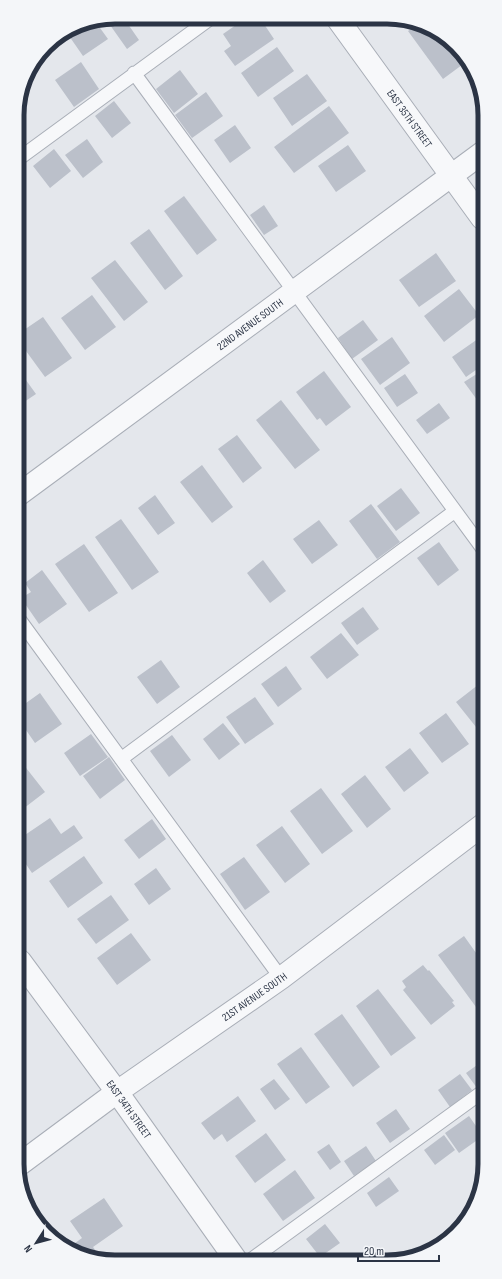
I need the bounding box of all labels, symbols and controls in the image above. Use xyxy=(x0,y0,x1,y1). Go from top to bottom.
street label: EAST 35TH STREET xyxy=(384,87,436,150)
street label: 22ND AVENUE SOUTH xyxy=(214,296,285,353)
street label: 21ST AVENUE SOUTH xyxy=(219,969,289,1024)
street label: EAST 34TH STREET xyxy=(104,1078,154,1141)
north arrow xyxy=(16,1223,56,1263)
scale bar xyxy=(358,1237,439,1263)
text: N xyxy=(21,1242,35,1255)
text: 20 m xyxy=(364,1244,384,1259)

